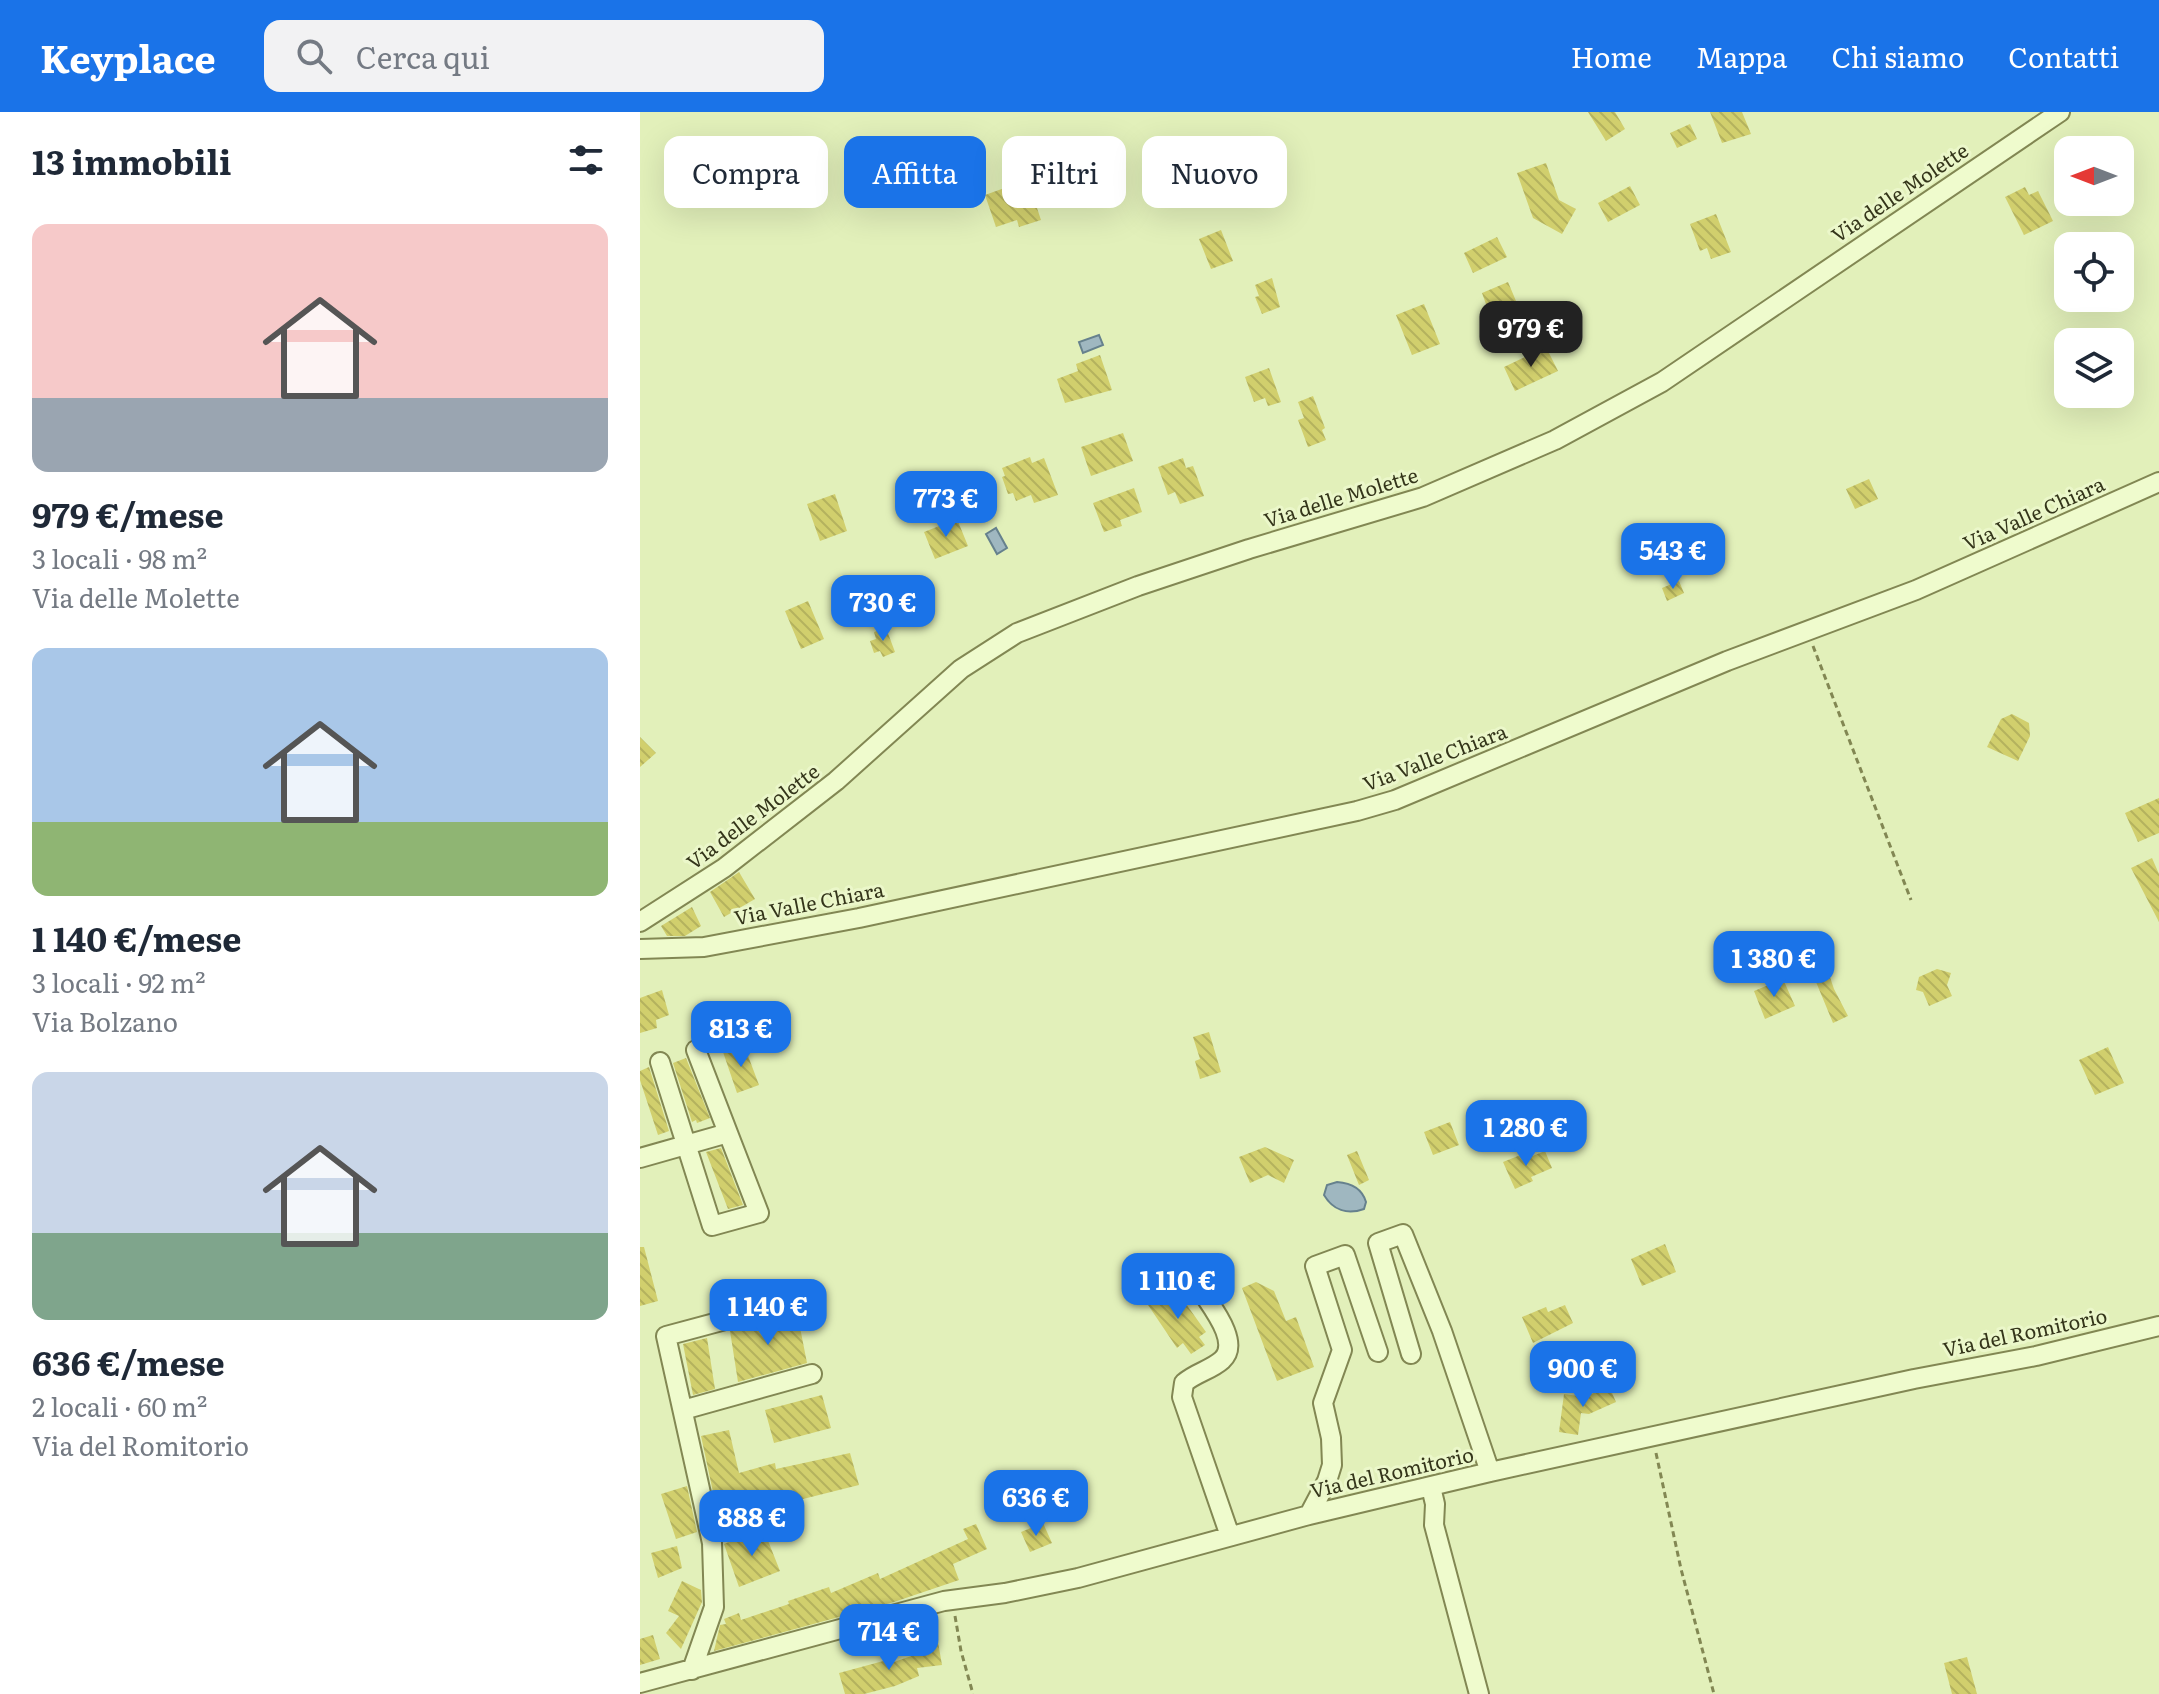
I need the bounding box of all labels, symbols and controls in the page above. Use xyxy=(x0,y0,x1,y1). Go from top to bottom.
search box xyxy=(264,20,824,92)
text: Keyplace xyxy=(40,28,216,85)
icon: search xyxy=(292,34,336,78)
text: Cerca qui xyxy=(356,34,490,78)
text: Home xyxy=(1571,35,1652,77)
text: Mappa xyxy=(1696,35,1787,77)
text: Chi siamo xyxy=(1831,35,1964,77)
text: Contatti xyxy=(2008,35,2119,77)
street label: Via delle Molette xyxy=(1824,134,1973,248)
text: 13 immobili xyxy=(32,135,231,185)
chip: Compra xyxy=(664,136,828,208)
chip: Affitta xyxy=(844,136,986,208)
chip: Filtri xyxy=(1002,136,1126,208)
chip: Nuovo xyxy=(1142,136,1287,208)
north arrow xyxy=(2054,136,2134,216)
map controls xyxy=(2054,136,2134,408)
icon: filters xyxy=(564,138,608,182)
button: locate xyxy=(2054,232,2134,312)
icon: home xyxy=(248,276,392,420)
pin: 979 € xyxy=(1475,301,1587,369)
text: 979 € xyxy=(1497,307,1565,346)
button: layers xyxy=(2054,328,2134,408)
street label: Via delle Molette xyxy=(1260,458,1421,534)
street label: Via Valle Chiara xyxy=(1958,467,2109,557)
pin: 773 € xyxy=(890,471,1002,539)
text: 773 € xyxy=(913,477,979,516)
text: 979 €/mese xyxy=(32,488,224,538)
pin: 543 € xyxy=(1617,523,1729,591)
text: 543 € xyxy=(1639,529,1707,568)
text: 3 locali · 98 m² xyxy=(32,538,207,577)
pin: 730 € xyxy=(827,575,939,643)
text: Via delle Molette xyxy=(32,577,240,616)
text: 730 € xyxy=(849,581,917,620)
icon: home xyxy=(248,700,392,844)
street label: Via Valle Chiara xyxy=(1358,715,1511,797)
street label: Via delle Molette xyxy=(679,755,825,875)
street label: Via Valle Chiara xyxy=(731,873,886,931)
text: 1 140 €/mese xyxy=(32,912,241,962)
pin: 1 380 € xyxy=(1700,931,1848,999)
text: 1 380 € xyxy=(1731,937,1817,976)
text: 3 locali · 92 m² xyxy=(32,962,206,1001)
text: Via Bolzano xyxy=(32,1001,178,1040)
pin: 813 € xyxy=(685,1001,797,1069)
text: 813 € xyxy=(709,1007,773,1046)
pin: 1 280 € xyxy=(1452,1100,1600,1168)
text: 1 280 € xyxy=(1484,1106,1568,1145)
icon: home xyxy=(248,1124,392,1268)
pin: 1 110 € xyxy=(1104,1253,1252,1321)
text: 1 110 € xyxy=(1140,1259,1216,1298)
pin: 1 140 € xyxy=(694,1279,842,1347)
text: 1 140 € xyxy=(728,1285,808,1324)
street label: Via del Romitorio xyxy=(1940,1299,2109,1363)
text: 636 €/mese xyxy=(32,1336,225,1386)
pin: 900 € xyxy=(1527,1341,1639,1409)
text: 900 € xyxy=(1548,1347,1618,1386)
text: 2 locali · 60 m² xyxy=(32,1386,207,1425)
text: Via del Romitorio xyxy=(32,1425,249,1464)
street label: Via del Romitorio xyxy=(1307,1438,1476,1504)
pin: 636 € xyxy=(980,1470,1092,1538)
text: 636 € xyxy=(1002,1476,1070,1515)
pin: 888 € xyxy=(696,1490,808,1558)
text: 888 € xyxy=(717,1496,787,1535)
pin: 714 € xyxy=(833,1604,945,1672)
text: 714 € xyxy=(857,1610,921,1649)

